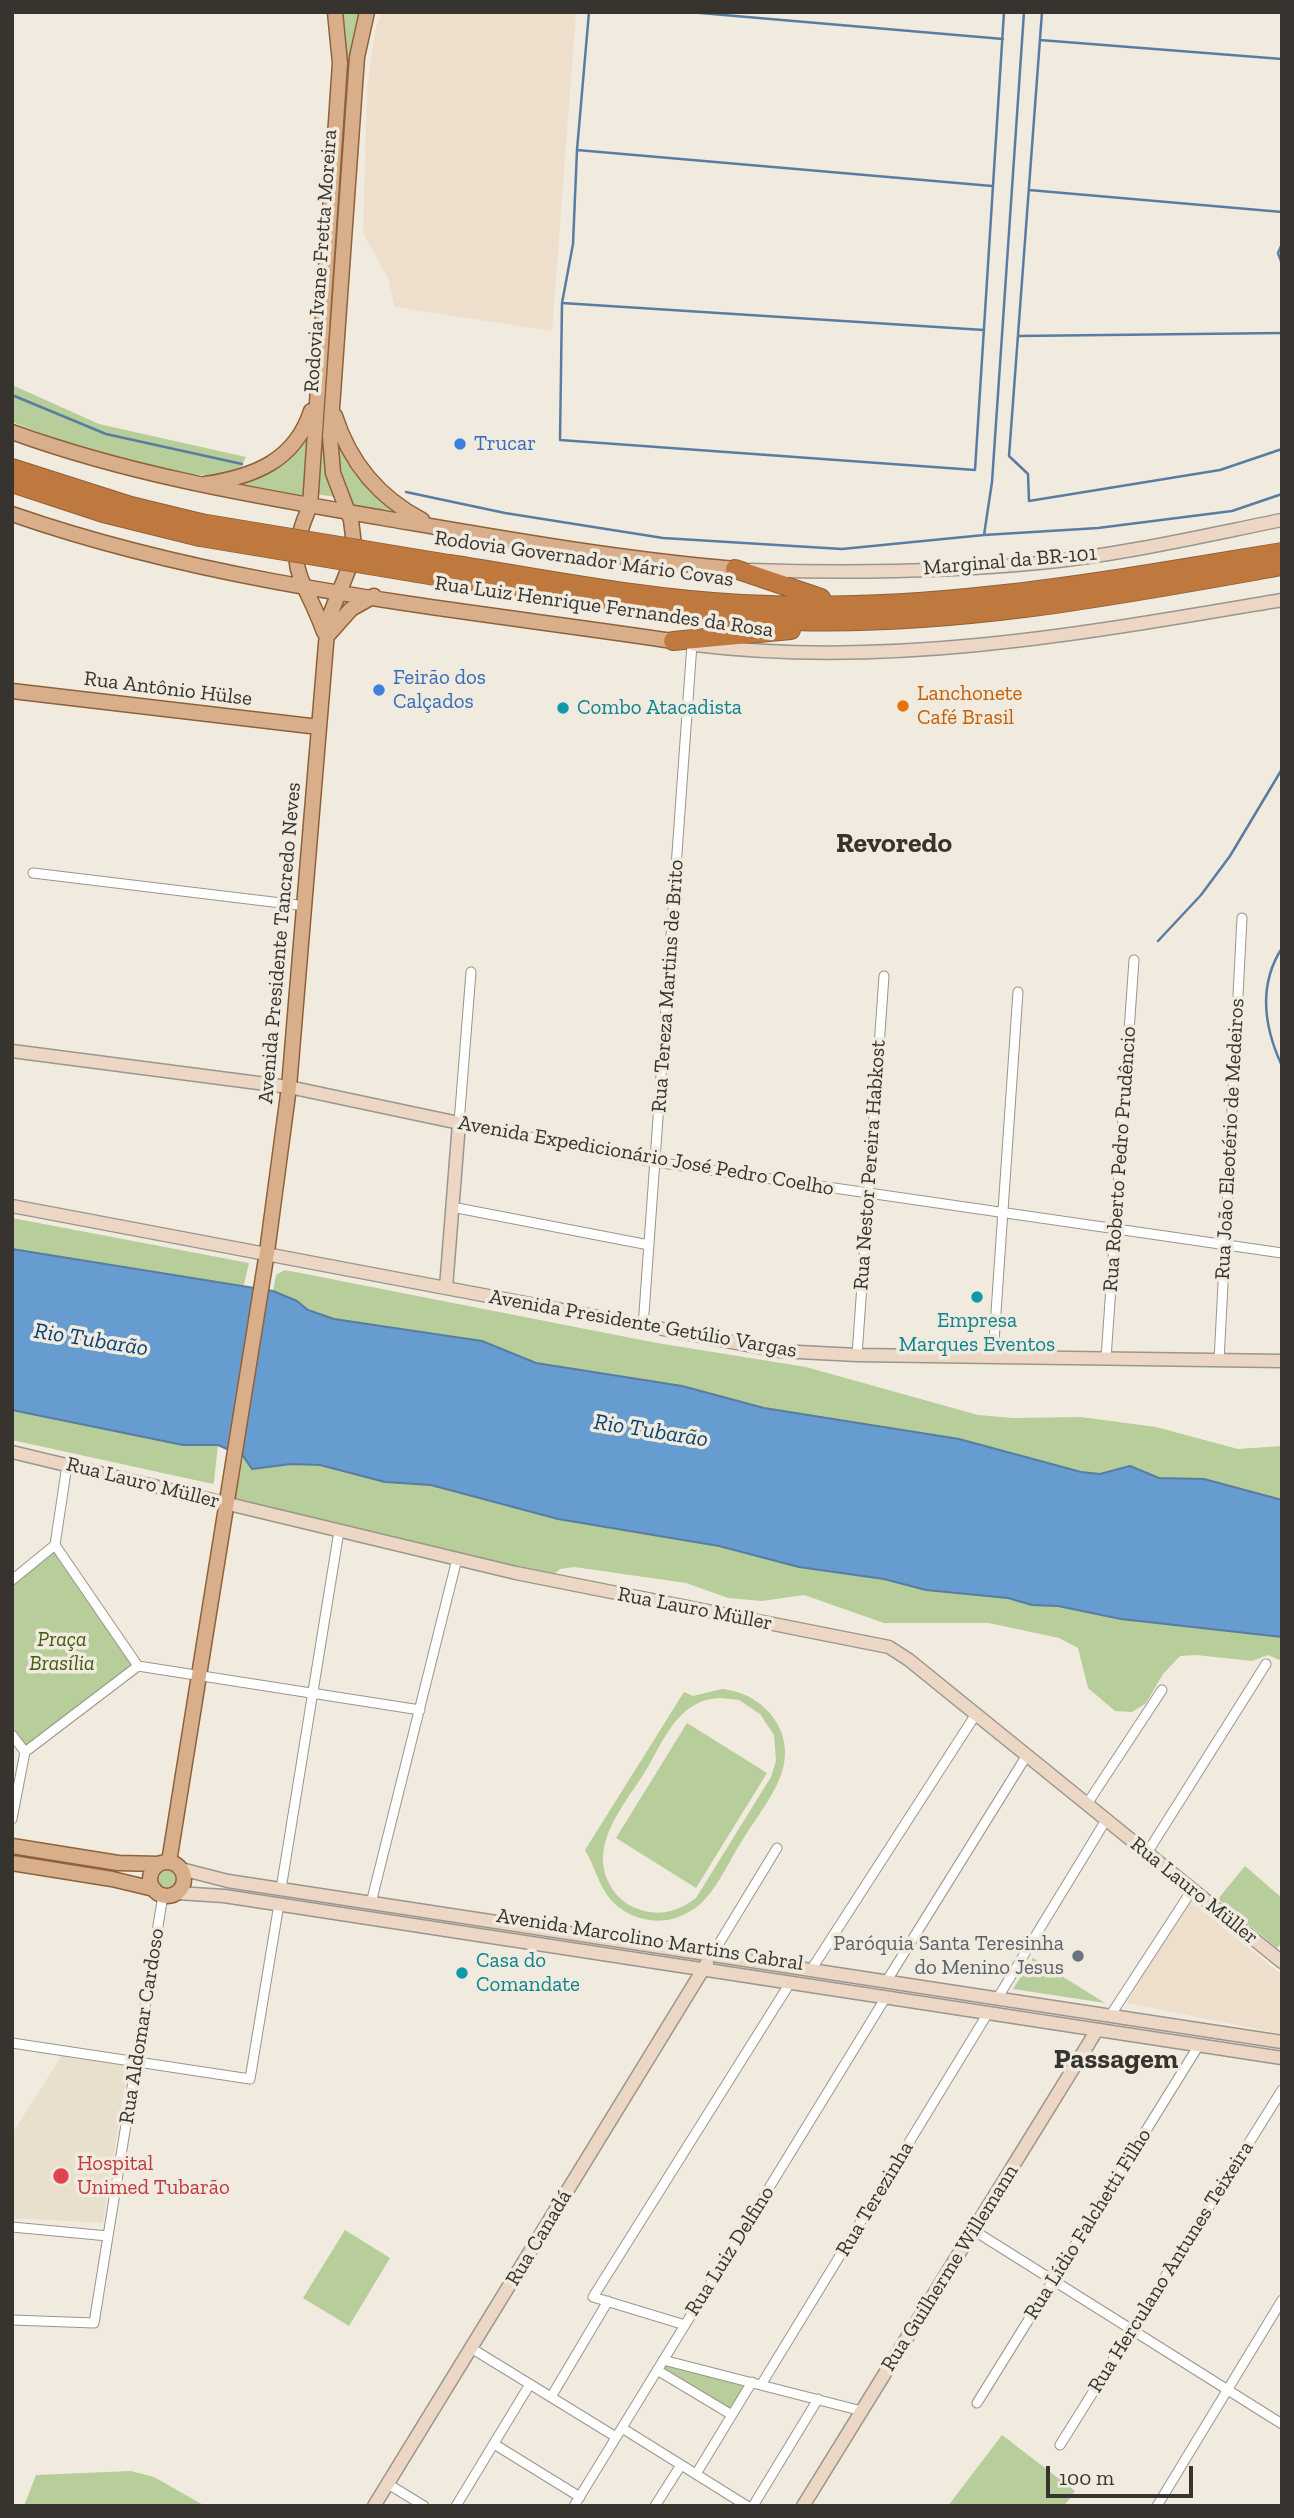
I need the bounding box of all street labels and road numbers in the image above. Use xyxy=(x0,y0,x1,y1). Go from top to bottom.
street label: Rodovia Ivane Fretta Moreira xyxy=(299,129,343,393)
street label: Rodovia Governador Mário Covas xyxy=(433,526,735,592)
street label: Marginal da BR-101 xyxy=(922,541,1098,581)
street label: Rua Luiz Henrique Fernandes da Rosa xyxy=(433,571,775,643)
street label: Rua Antônio Hülse xyxy=(82,666,254,712)
street label: Avenida Presidente Tancredo Neves xyxy=(253,781,307,1105)
street label: Rua Tereza Martins de Brito xyxy=(647,859,689,1113)
street label: Rua João Eleotério de Medeiros xyxy=(1210,998,1250,1280)
street label: Rua Roberto Pedro Prudêncio xyxy=(1098,1025,1142,1293)
street label: Rua Nestor Pereira Habkost xyxy=(849,1039,891,1291)
street label: Avenida Expedicionário José Pedro Coelho xyxy=(456,1110,836,1202)
street label: Avenida Presidente Getúlio Vargas xyxy=(487,1285,799,1363)
street label: Rua Lauro Müller xyxy=(64,1452,222,1514)
street label: Rua Lauro Müller xyxy=(615,1582,775,1636)
street label: Rua Lauro Müller xyxy=(1125,1832,1263,1950)
street label: Avenida Marcolino Martins Cabral xyxy=(495,1903,805,1977)
street label: Rua Aldomar Cardoso xyxy=(114,1926,170,2126)
street label: Rua Lídio Falchetti Filho xyxy=(1019,2124,1157,2324)
street label: Rua Herculano Antunes Teixeira xyxy=(1083,2136,1259,2398)
street label: Rua Terezinha xyxy=(831,2137,919,2261)
street label: Rua Guilherme Willemann xyxy=(876,2160,1024,2376)
street label: Rua Luiz Delfino xyxy=(680,2182,780,2320)
street label: Rua Canadá xyxy=(501,2186,577,2290)

